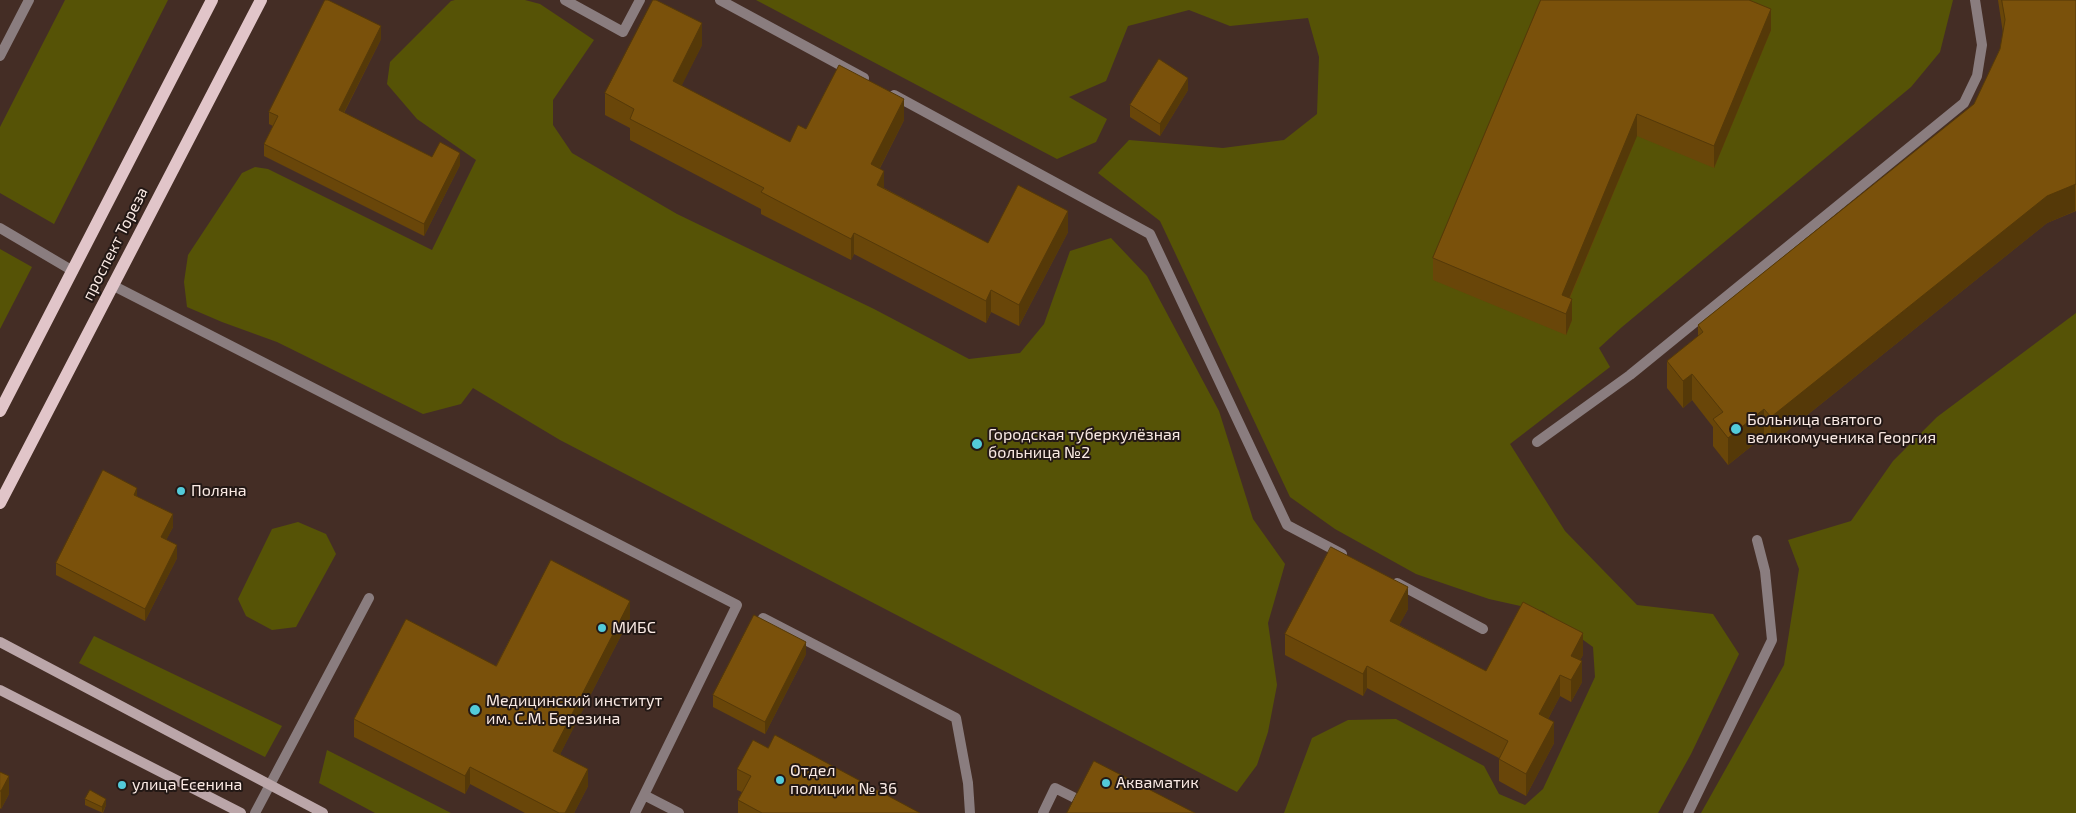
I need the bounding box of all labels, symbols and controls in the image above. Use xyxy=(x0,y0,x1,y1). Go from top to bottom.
street label: проспект Тореза xyxy=(78,184,152,304)
place label: Больница святого великомученика Георгия xyxy=(1747,410,1936,448)
marker: Больница святого великомученика Георгия xyxy=(1729,422,1743,436)
place label: Городская туберкулёзная больница №2 xyxy=(988,425,1180,463)
marker: Городская туберкулёзная больница №2 xyxy=(970,437,984,451)
place label: Поляна xyxy=(191,481,247,501)
marker: Поляна xyxy=(175,485,187,497)
place label: МИБС xyxy=(612,618,656,638)
marker: МИБС xyxy=(596,622,608,634)
place label: Медицинский институт им. С.М. Березина xyxy=(486,691,662,729)
marker: Медицинский институт им. С.М. Березина xyxy=(468,703,482,717)
place label: Отдел полиции № 36 xyxy=(790,761,897,799)
place label: Акваматик xyxy=(1116,773,1199,793)
marker: Отдел полиции № 36 xyxy=(774,774,786,786)
place label: улица Есенина xyxy=(132,775,242,795)
marker: Акваматик xyxy=(1100,777,1112,789)
marker: улица Есенина xyxy=(116,779,128,791)

